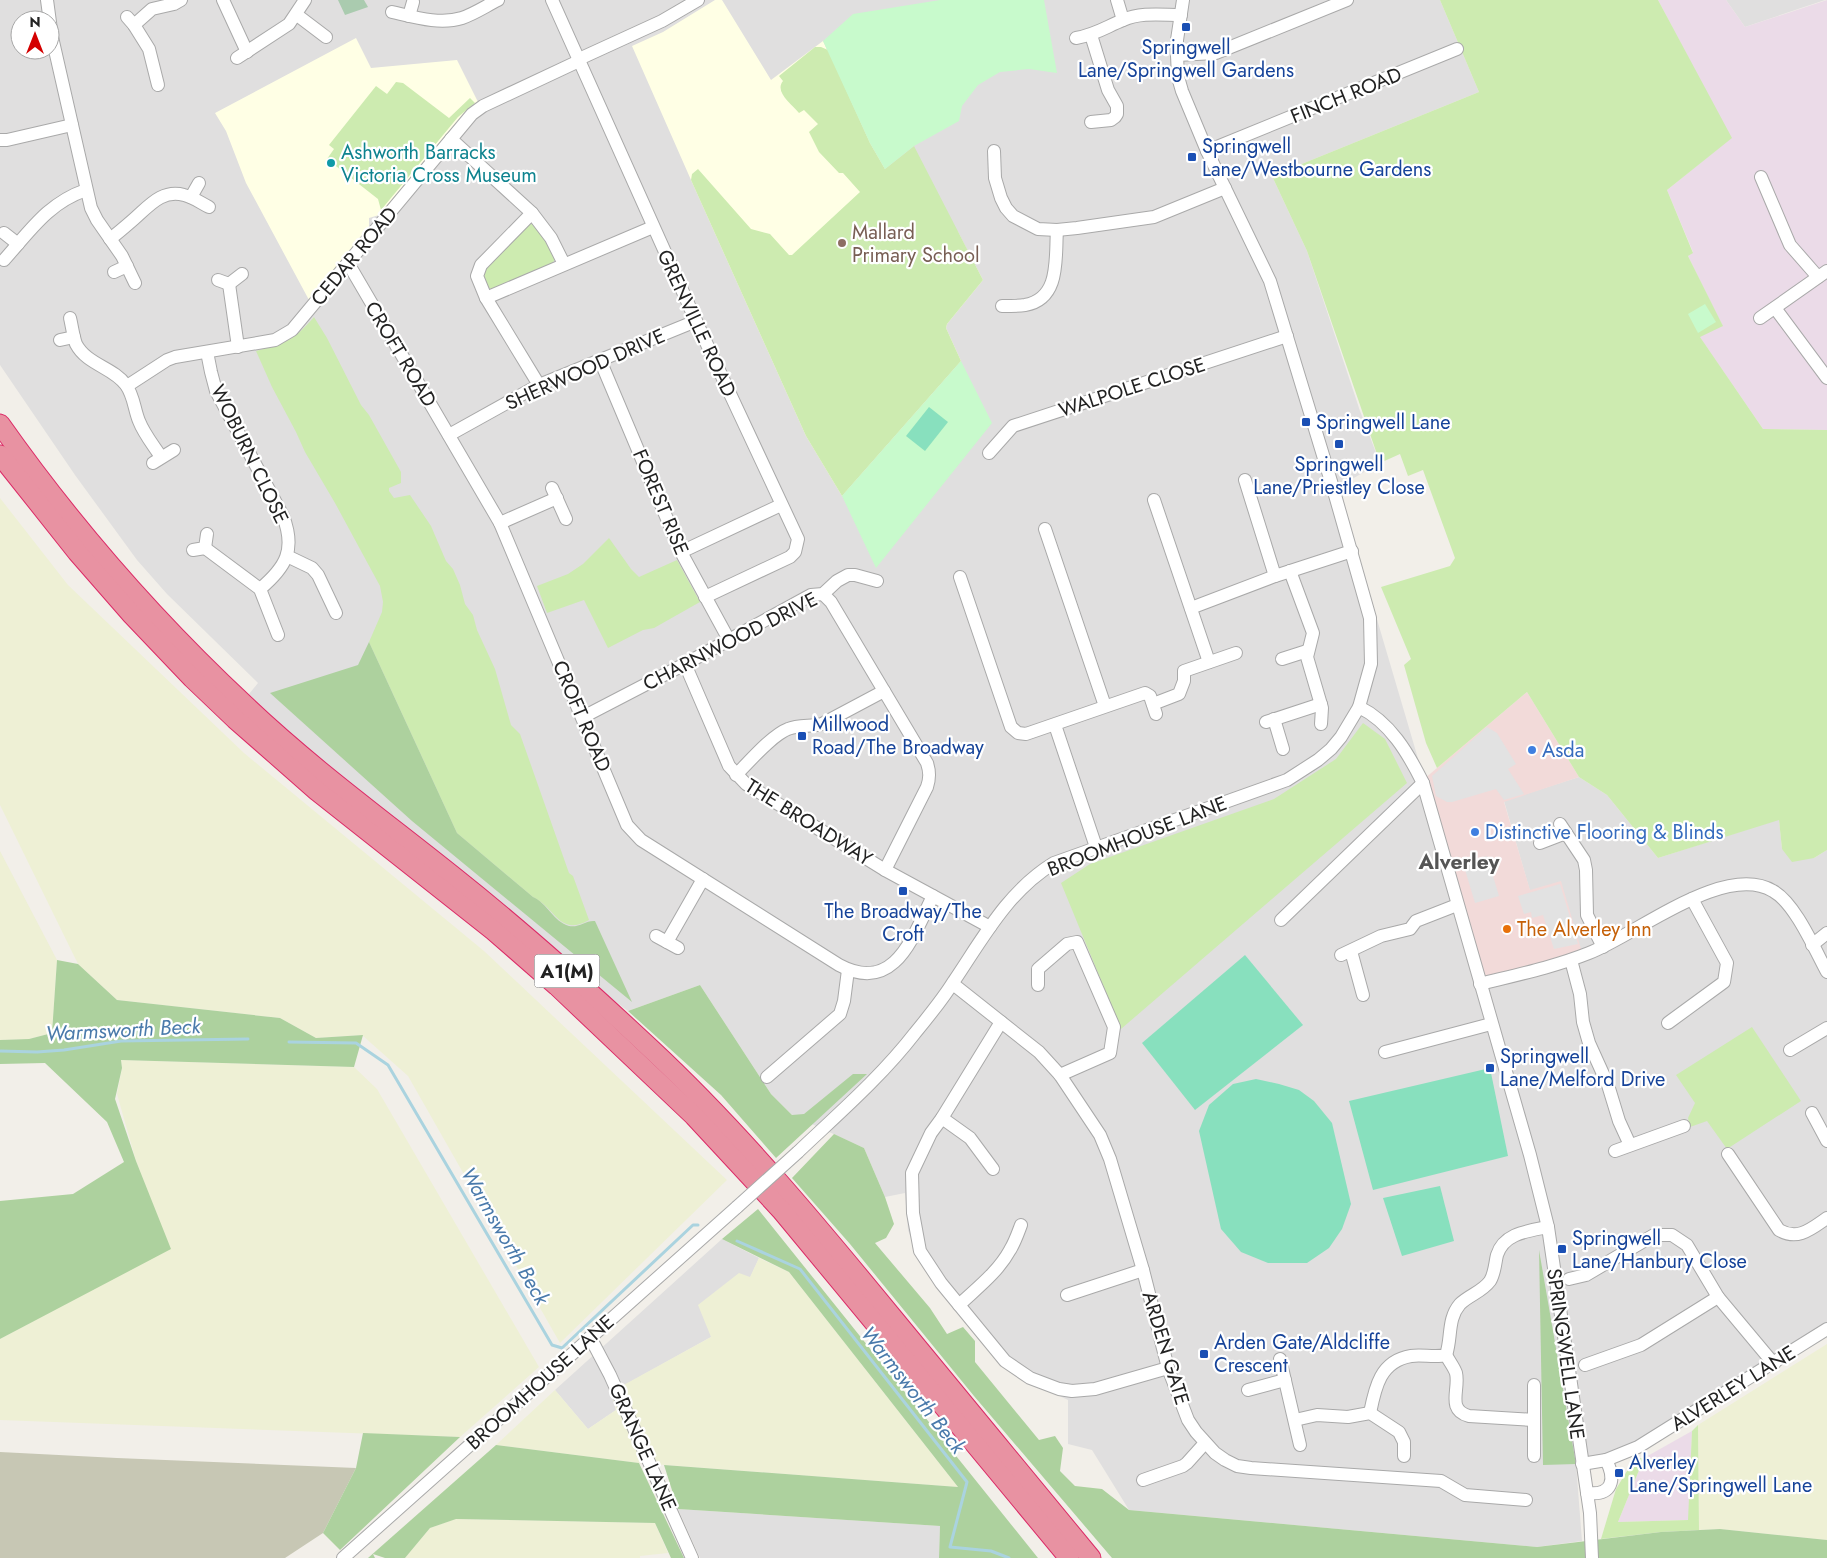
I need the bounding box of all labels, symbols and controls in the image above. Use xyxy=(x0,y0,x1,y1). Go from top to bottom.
north arrow xyxy=(10,10,60,60)
text: N xyxy=(29,12,41,32)
marker: Springwell Lane/Springwell Gardens xyxy=(1180,21,1192,33)
place label: Springwell Lane/Springwell Gardens xyxy=(1078,33,1294,85)
street label: FINCH ROAD xyxy=(1286,60,1406,131)
place label: Springwell Lane/Westbourne Gardens xyxy=(1202,132,1431,184)
place label: Ashworth Barracks Victoria Cross Museum xyxy=(341,138,537,190)
marker: Springwell Lane/Westbourne Gardens xyxy=(1186,151,1198,163)
marker: Ashworth Barracks Victoria Cross Museum xyxy=(325,157,337,169)
street label: CEDAR ROAD xyxy=(304,201,404,312)
place label: Mallard Primary School xyxy=(852,218,980,270)
marker: Mallard Primary School xyxy=(836,237,848,249)
street label: GRENVILLE ROAD xyxy=(650,245,743,402)
street label: CROFT ROAD xyxy=(358,296,444,413)
street label: SHERWOOD DRIVE xyxy=(501,321,670,418)
street label: WALPOLE CLOSE xyxy=(1055,350,1209,425)
street label: WOBURN CLOSE xyxy=(203,380,296,529)
place label: Springwell Lane xyxy=(1316,408,1451,437)
marker: Springwell Lane xyxy=(1300,416,1312,428)
marker: Springwell Lane/Priestley Close xyxy=(1333,438,1345,450)
street label: FOREST RISE xyxy=(625,445,696,560)
place label: Springwell Lane/Priestley Close xyxy=(1253,450,1425,502)
street label: CHARNWOOD DRIVE xyxy=(638,585,823,698)
street label: CROFT ROAD xyxy=(545,656,618,776)
place label: Millwood Road/The Broadway xyxy=(812,710,984,762)
marker: Millwood Road/The Broadway xyxy=(796,730,808,742)
place label: Asda xyxy=(1542,736,1584,765)
marker: Asda xyxy=(1526,744,1538,756)
street label: THE BROADWAY xyxy=(739,772,879,874)
street label: BROOMHOUSE LANE xyxy=(1043,789,1231,884)
place label: Distinctive Flooring & Blinds xyxy=(1485,818,1724,847)
marker: Distinctive Flooring & Blinds xyxy=(1469,826,1481,838)
district label: Alverley xyxy=(1418,847,1500,877)
marker: The Broadway/The Croft xyxy=(897,885,909,897)
place label: The Broadway/The Croft xyxy=(824,897,982,949)
place label: The Alverley Inn xyxy=(1517,915,1652,944)
marker: The Alverley Inn xyxy=(1501,923,1513,935)
road number: A1(M) xyxy=(534,954,600,988)
water label: Warmsworth Beck xyxy=(45,1011,202,1049)
place label: Springwell Lane/Melford Drive xyxy=(1500,1042,1665,1094)
marker: Springwell Lane/Melford Drive xyxy=(1484,1062,1496,1074)
water label: Warmsworth Beck xyxy=(453,1161,557,1311)
place label: Springwell Lane/Hanbury Close xyxy=(1572,1224,1747,1276)
marker: Springwell Lane/Hanbury Close xyxy=(1556,1243,1568,1255)
street label: SPRINGWELL LANE xyxy=(1539,1267,1592,1442)
street label: ARDEN GATE xyxy=(1134,1288,1197,1409)
street label: BROOMHOUSE LANE xyxy=(460,1308,621,1457)
water label: Warmsworth Beck xyxy=(854,1320,973,1461)
place label: Arden Gate/Aldcliffe Crescent xyxy=(1214,1328,1390,1380)
street label: ALVERLEY LANE xyxy=(1665,1338,1801,1438)
marker: Arden Gate/Aldcliffe Crescent xyxy=(1198,1348,1210,1360)
street label: GRANGE LANE xyxy=(601,1379,684,1516)
place label: Alverley Lane/Springwell Lane xyxy=(1629,1448,1812,1500)
marker: Alverley Lane/Springwell Lane xyxy=(1613,1467,1625,1479)

